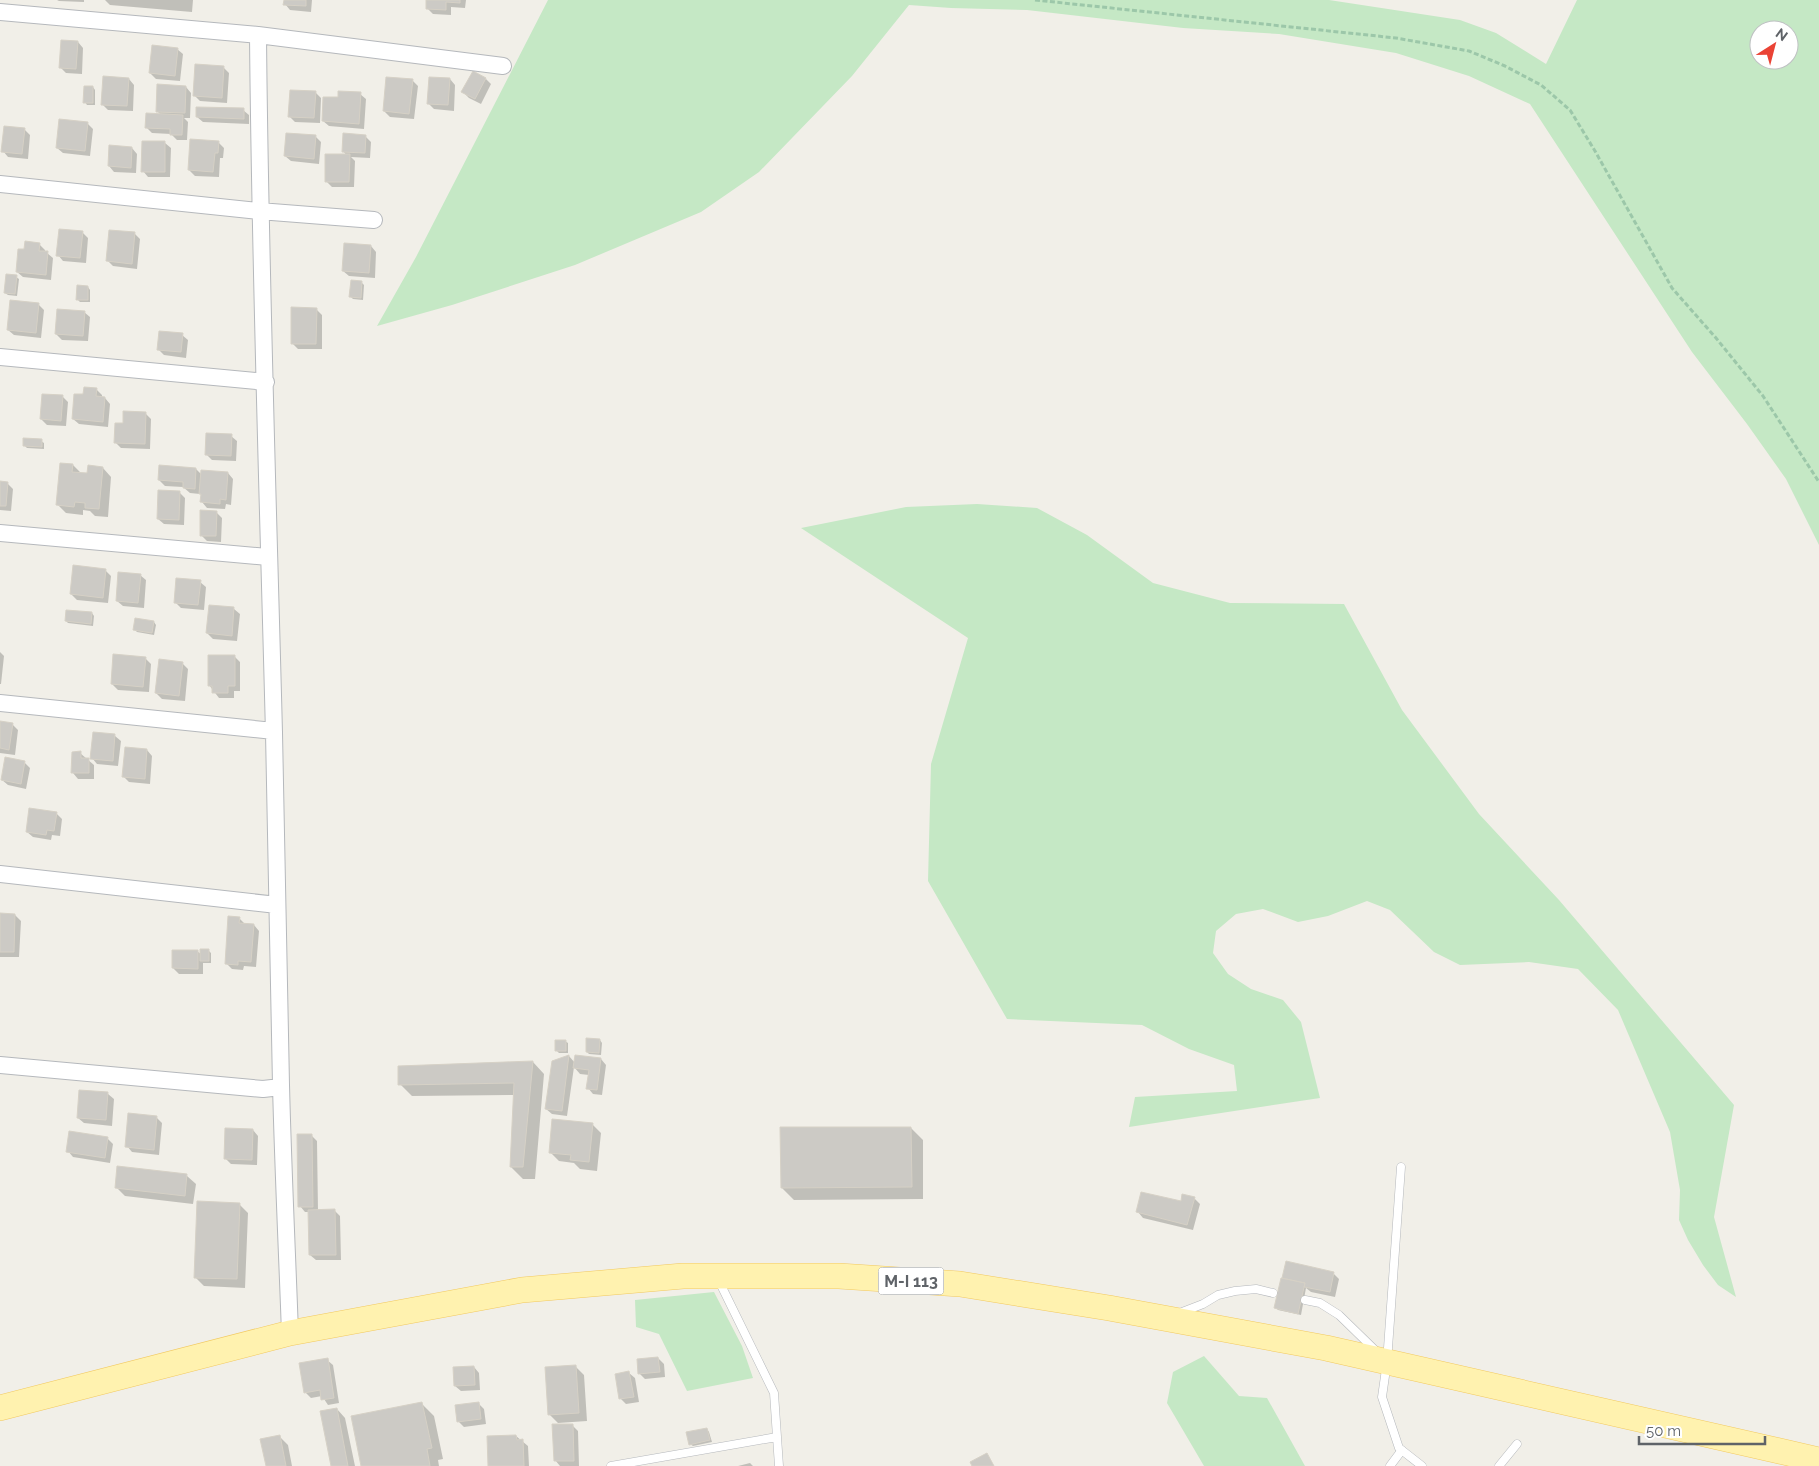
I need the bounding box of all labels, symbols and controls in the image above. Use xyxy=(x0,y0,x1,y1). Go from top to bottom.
north arrow xyxy=(1749,20,1799,70)
text: N xyxy=(1773,25,1791,44)
road number: M-I 113 xyxy=(878,1268,944,1294)
scale bar xyxy=(1639,1414,1765,1446)
text: 50 m xyxy=(1646,1422,1681,1440)

